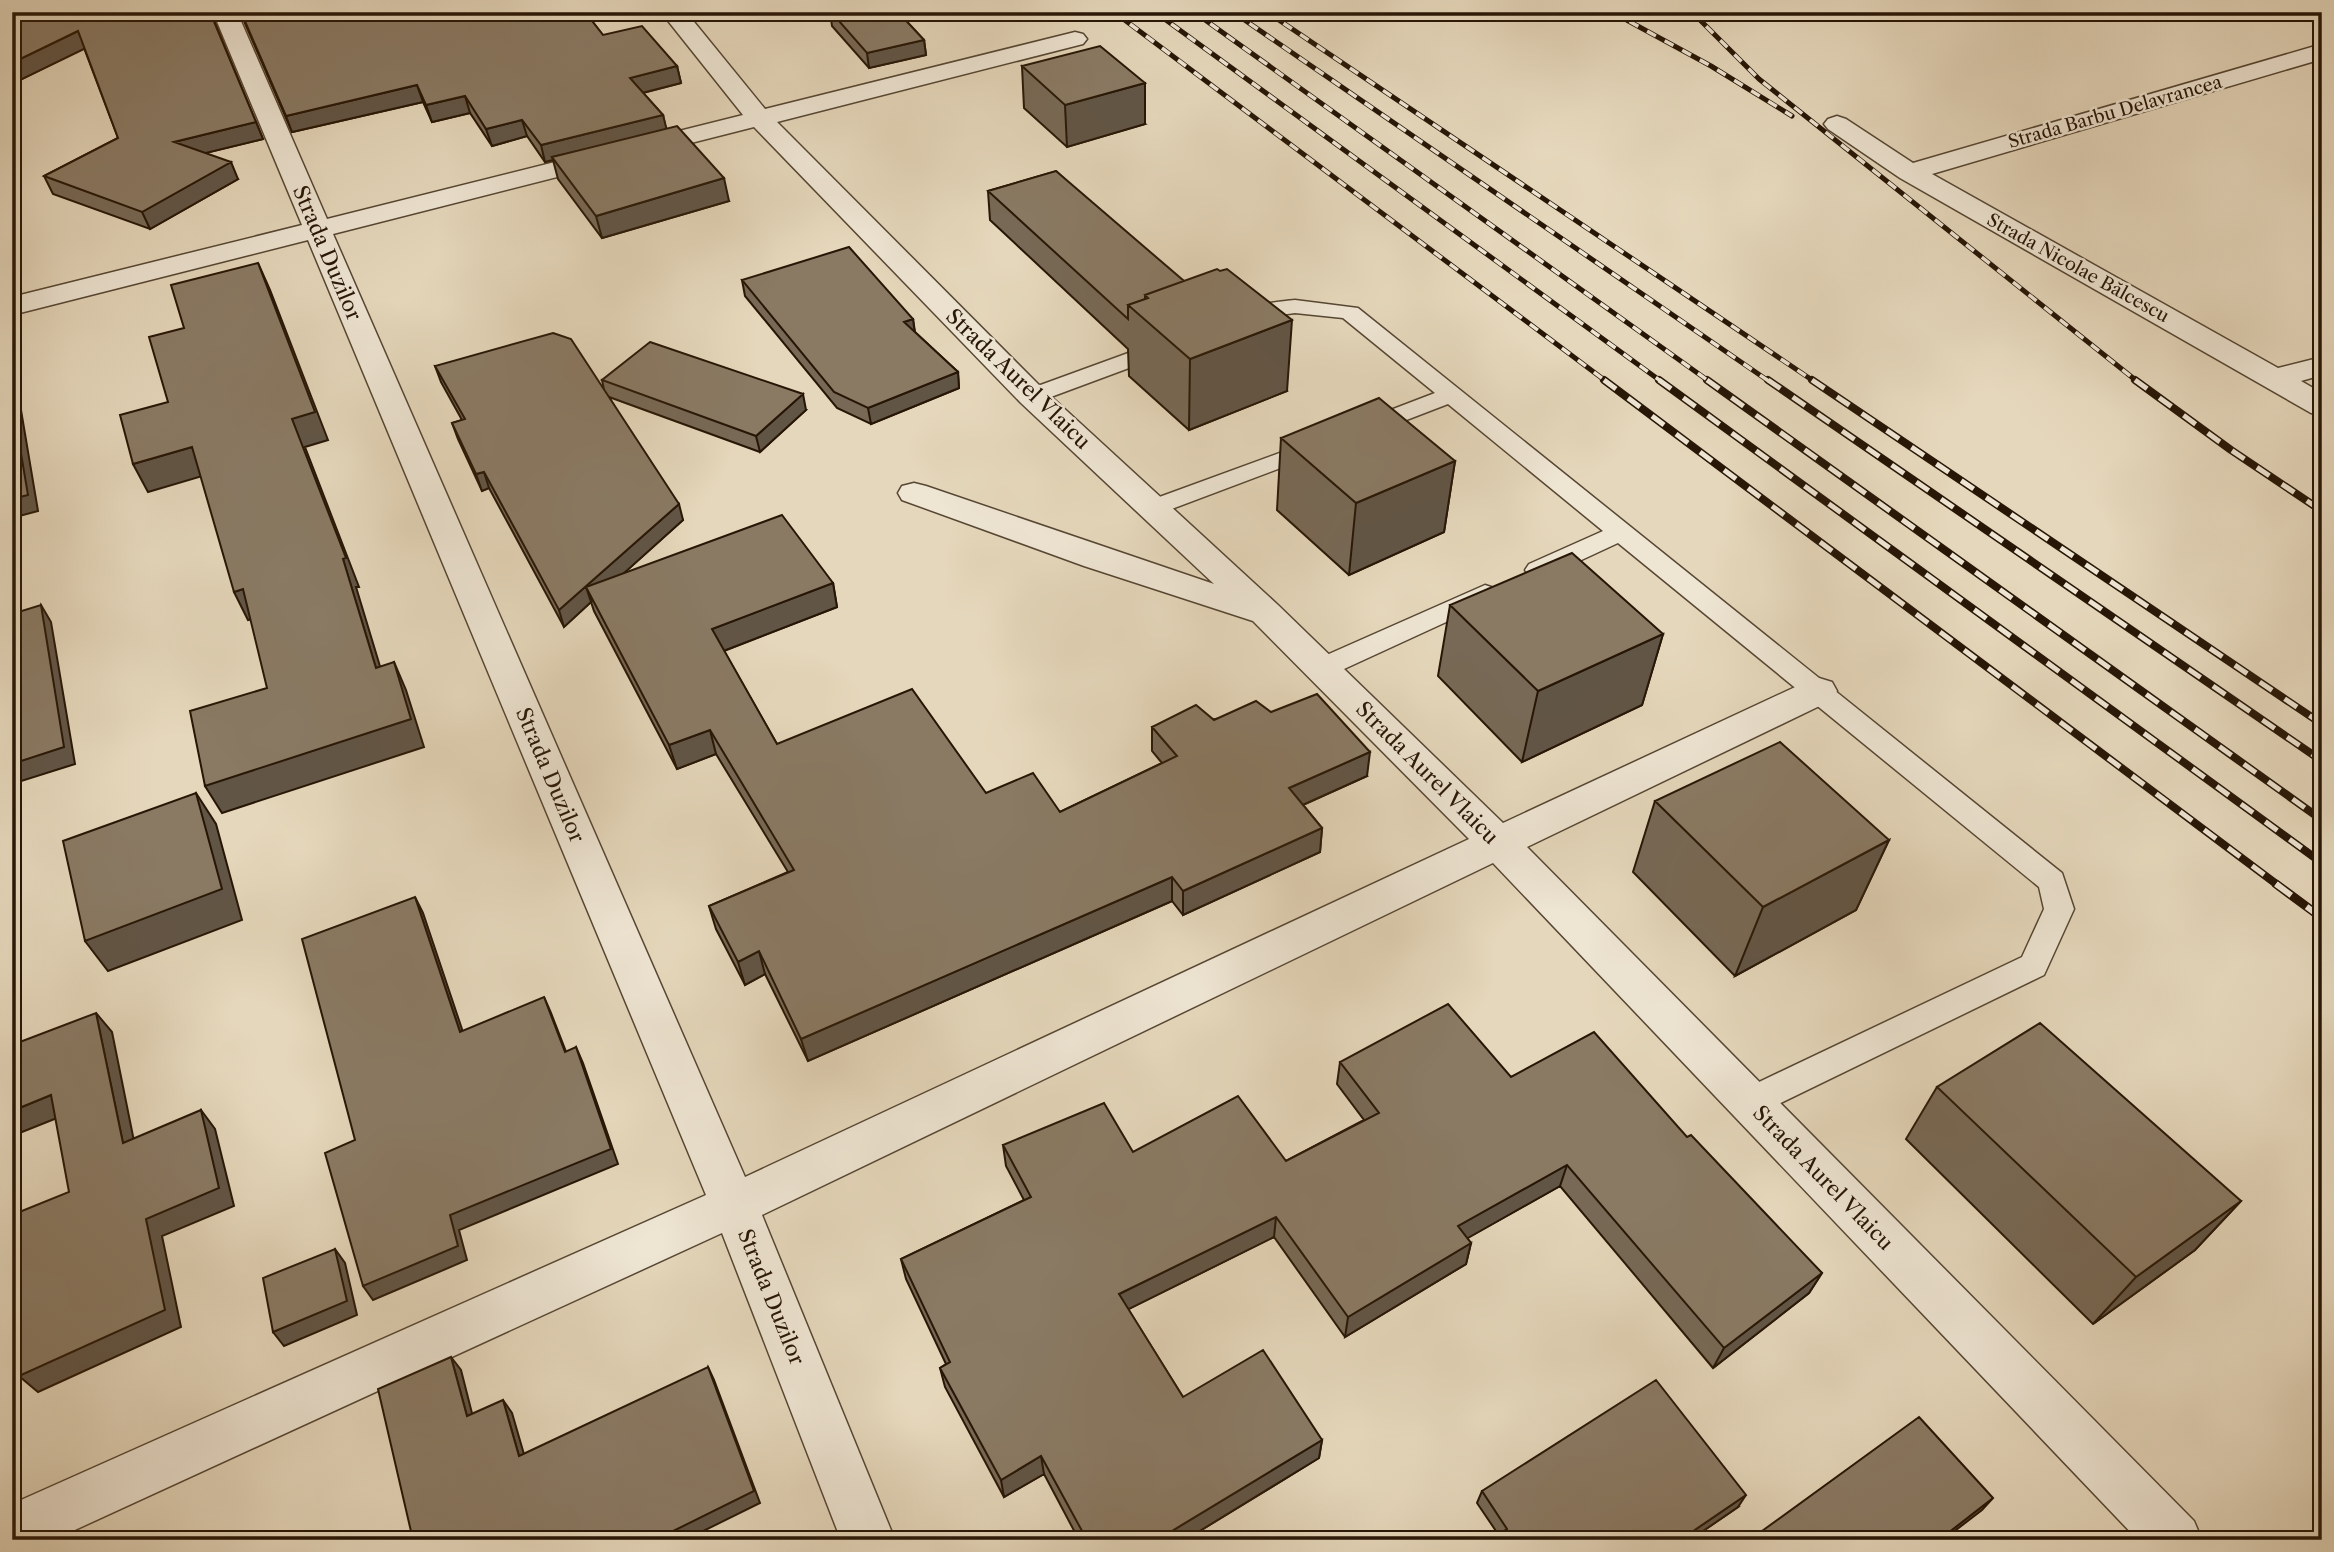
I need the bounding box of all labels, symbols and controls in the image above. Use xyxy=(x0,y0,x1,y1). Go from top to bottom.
street label: Strada Barbu Delavrancea xyxy=(2005,71,2225,153)
street label: Strada Duzilor xyxy=(288,182,367,324)
street label: Strada Nicolae Bălcescu xyxy=(1983,209,2173,327)
street label: Strada Aurel Vlaicu xyxy=(941,303,1096,454)
street label: Strada Aurel Vlaicu xyxy=(1351,696,1504,849)
street label: Strada Duzilor xyxy=(511,704,590,846)
street label: Strada Aurel Vlaicu xyxy=(1748,1100,1899,1255)
street label: Strada Duzilor xyxy=(733,1225,810,1368)

